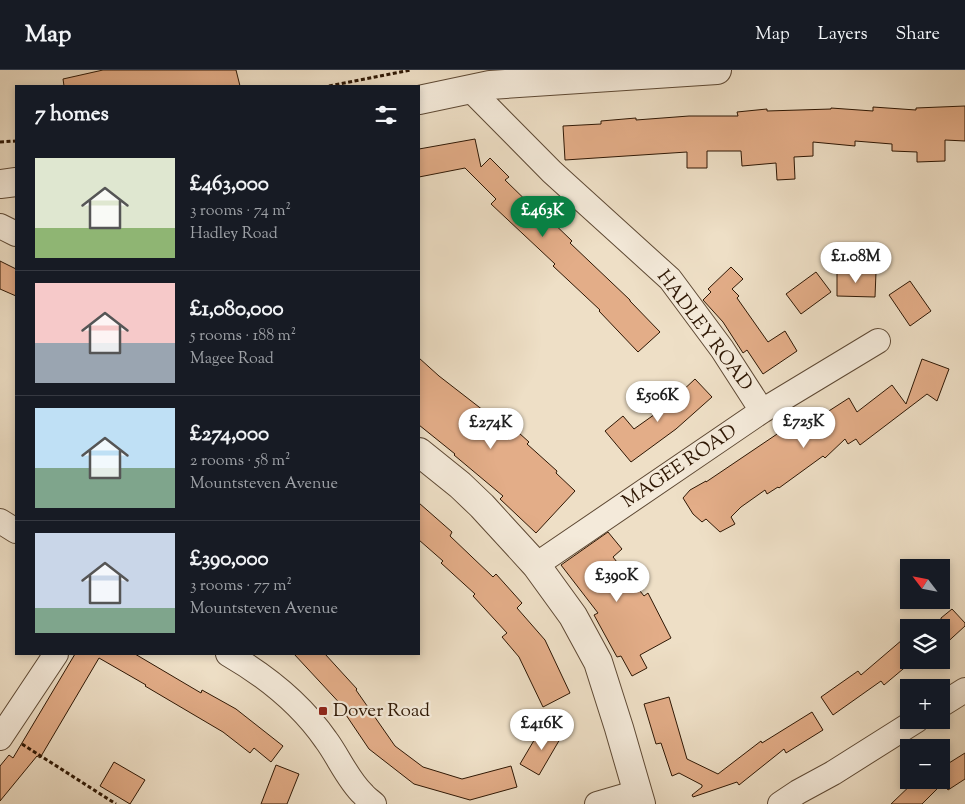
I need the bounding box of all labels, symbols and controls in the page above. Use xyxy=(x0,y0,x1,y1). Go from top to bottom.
text: Map xyxy=(25,18,71,52)
text: Map xyxy=(755,22,790,48)
text: Layers xyxy=(818,22,868,48)
text: Share xyxy=(896,22,940,48)
text: 7 homes xyxy=(35,100,109,130)
icon: filters xyxy=(372,101,400,129)
text: £463,000 xyxy=(190,170,269,200)
icon: home xyxy=(75,178,135,238)
pin: £463K xyxy=(508,196,578,238)
text: 3 rooms · 74 m² xyxy=(190,200,291,223)
text: £463K xyxy=(522,200,564,223)
text: Hadley Road xyxy=(190,223,278,246)
pin: £1.08M xyxy=(815,242,897,284)
text: £1.08M xyxy=(832,246,880,269)
street label: HADLEY ROAD xyxy=(650,265,758,397)
text: £1,080,000 xyxy=(190,295,284,325)
icon: home xyxy=(75,303,135,363)
text: 5 rooms · 188 m² xyxy=(190,325,296,348)
text: Magee Road xyxy=(190,348,274,371)
pin: £506K xyxy=(623,380,693,423)
text: £506K xyxy=(637,385,679,408)
pin: £725K xyxy=(769,406,839,449)
pin: £274K xyxy=(456,408,526,450)
text: £725K xyxy=(783,411,825,434)
text: £274K xyxy=(470,412,512,435)
street label: MAGEE ROAD xyxy=(617,419,743,515)
text: £274,000 xyxy=(190,420,269,450)
icon: home xyxy=(75,428,135,488)
text: 2 rooms · 58 m² xyxy=(190,450,290,473)
text: Mountsteven Avenue xyxy=(190,473,338,496)
text: £390,000 xyxy=(190,545,269,575)
icon: home xyxy=(75,553,135,613)
north arrow xyxy=(900,559,950,609)
map controls xyxy=(900,559,950,789)
pin: £390K xyxy=(582,560,652,603)
text: £390K xyxy=(595,565,639,588)
text: 3 rooms · 77 m² xyxy=(190,575,292,598)
text: Mountsteven Avenue xyxy=(190,598,338,621)
button: layers xyxy=(900,619,950,669)
button: + xyxy=(900,679,950,729)
place label: Dover Road xyxy=(333,698,430,725)
marker: Dover Road xyxy=(317,705,329,717)
pin: £416K xyxy=(507,708,577,751)
text: £416K xyxy=(521,713,563,736)
button: − xyxy=(900,739,950,789)

